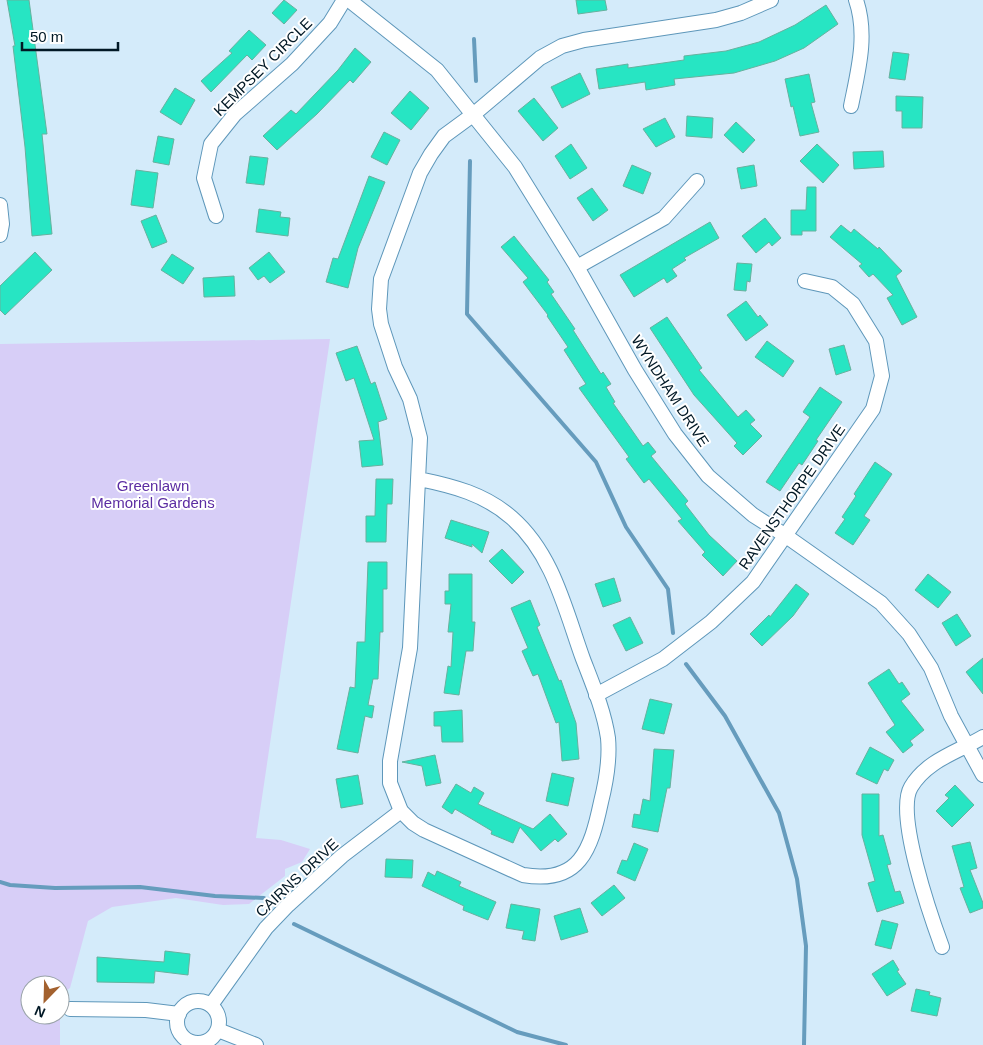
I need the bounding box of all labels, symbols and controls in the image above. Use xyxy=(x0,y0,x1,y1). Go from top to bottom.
street label: KEMPSEY CIRCLE xyxy=(210,14,315,119)
scale bar xyxy=(22,20,119,52)
text: 50 m xyxy=(30,28,63,45)
street label: WYNDHAM DRIVE xyxy=(628,332,713,450)
street label: RAVENSTHORPE DRIVE xyxy=(735,421,848,572)
park label: Greenlawn Memorial Gardens xyxy=(91,477,215,511)
street label: CAIRNS DRIVE xyxy=(252,835,341,920)
north arrow xyxy=(20,975,70,1025)
text: N xyxy=(32,1003,48,1021)

